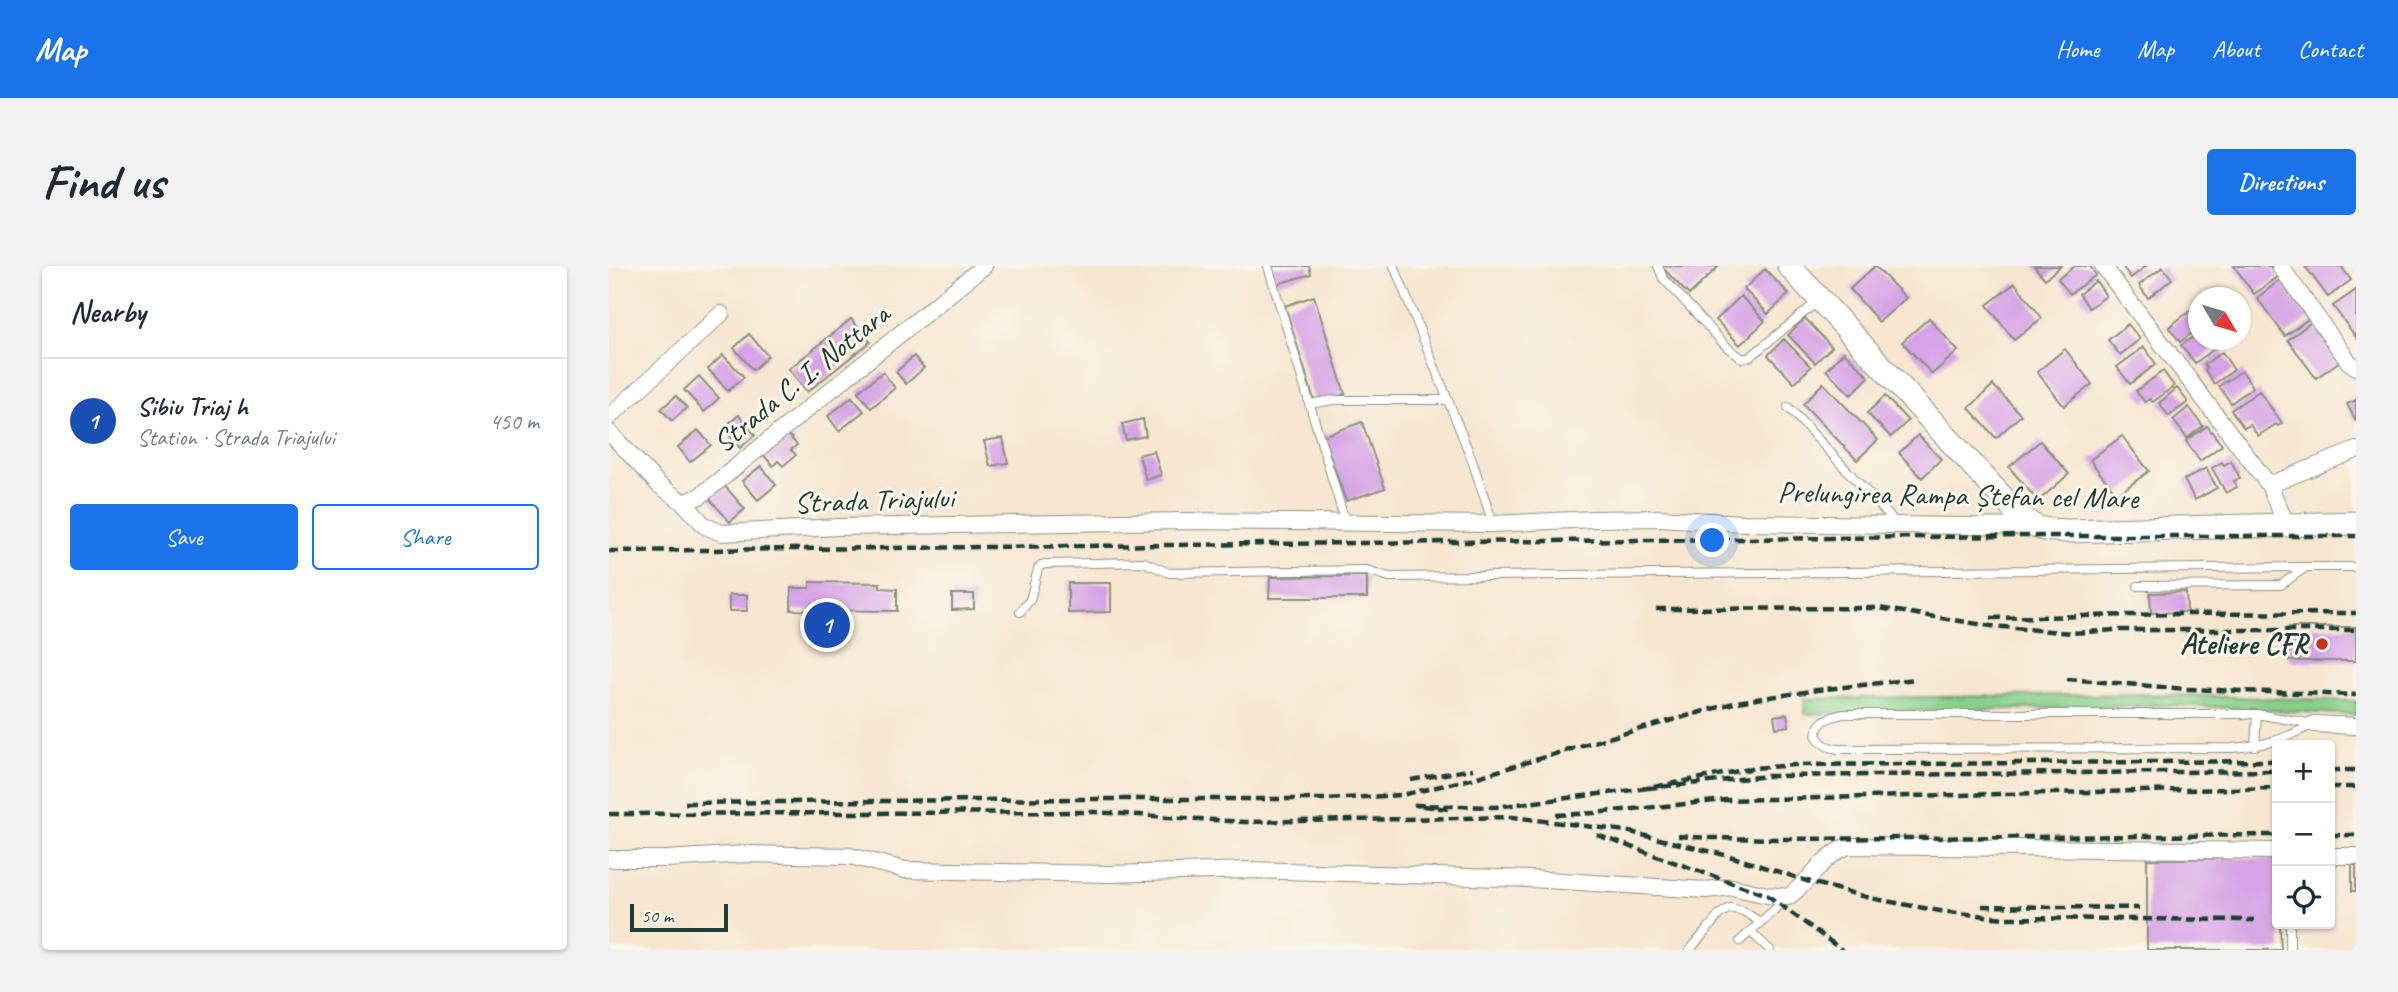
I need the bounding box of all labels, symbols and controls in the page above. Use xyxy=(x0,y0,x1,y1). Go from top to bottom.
text: Map xyxy=(35,28,86,70)
text: Home xyxy=(2056,34,2099,64)
text: Map xyxy=(2137,34,2174,64)
text: About xyxy=(2212,34,2260,64)
text: Contact xyxy=(2298,34,2363,64)
button: Directions xyxy=(2207,149,2356,215)
text: Find us xyxy=(42,151,164,213)
north arrow xyxy=(2188,287,2251,350)
text: Nearby xyxy=(70,293,146,331)
street label: Strada C. I. Nottara xyxy=(705,294,899,461)
text: Sibiu Triaj h xyxy=(137,390,248,423)
text: 1 xyxy=(88,407,98,436)
text: 450 m xyxy=(490,407,539,436)
text: Station · Strada Triajului xyxy=(137,423,335,452)
street label: Prelungirea Rampa Ștefan cel Mare xyxy=(1777,473,2141,517)
street label: Strada Triajului xyxy=(793,478,958,522)
button: Save xyxy=(70,504,298,570)
button: Share xyxy=(312,504,539,570)
your location xyxy=(1695,523,1729,557)
pin: 1 xyxy=(804,599,850,651)
place label: Ateliere CFR xyxy=(2180,625,2310,663)
marker: Ateliere CFR xyxy=(2314,636,2330,652)
map controls xyxy=(2272,740,2335,929)
button: + xyxy=(2272,740,2335,803)
button: − xyxy=(2272,803,2335,866)
button: locate xyxy=(2272,866,2335,929)
scale bar xyxy=(630,901,728,933)
text: 50 m xyxy=(641,904,673,928)

